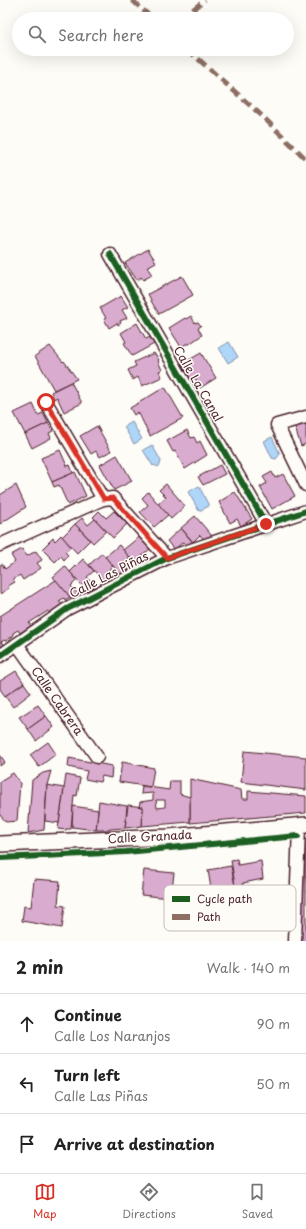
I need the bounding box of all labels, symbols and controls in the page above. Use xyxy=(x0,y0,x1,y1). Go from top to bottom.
search box xyxy=(12,12,294,56)
icon: search xyxy=(26,23,48,45)
text: Search here xyxy=(58,23,144,46)
street label: Calle La Canal xyxy=(170,342,228,425)
route start xyxy=(37,393,55,411)
route end xyxy=(257,515,275,533)
street label: Calle Las Piñas xyxy=(66,546,152,602)
street label: Calle Cabrera xyxy=(27,662,89,739)
street label: Calle Granada xyxy=(107,825,193,847)
legend xyxy=(164,885,296,931)
text: Cycle path xyxy=(197,890,252,907)
text: Path xyxy=(197,908,221,925)
text: 2 min xyxy=(16,954,63,980)
text: Walk · 140 m xyxy=(207,958,290,977)
text: Continue xyxy=(54,1003,122,1026)
icon: ahead xyxy=(16,1013,38,1035)
text: 90 m xyxy=(257,1014,290,1033)
text: Calle Los Naranjos xyxy=(54,1026,170,1045)
text: Turn left xyxy=(54,1063,120,1086)
icon: left xyxy=(16,1073,38,1095)
text: 50 m xyxy=(256,1074,290,1093)
text: Calle Las Piñas xyxy=(54,1086,148,1105)
text: Arrive at destination xyxy=(54,1132,215,1155)
icon: arrive xyxy=(16,1133,38,1155)
tab: Map xyxy=(33,1181,56,1222)
tab: Directions xyxy=(122,1181,176,1222)
tab: Saved xyxy=(242,1181,273,1222)

